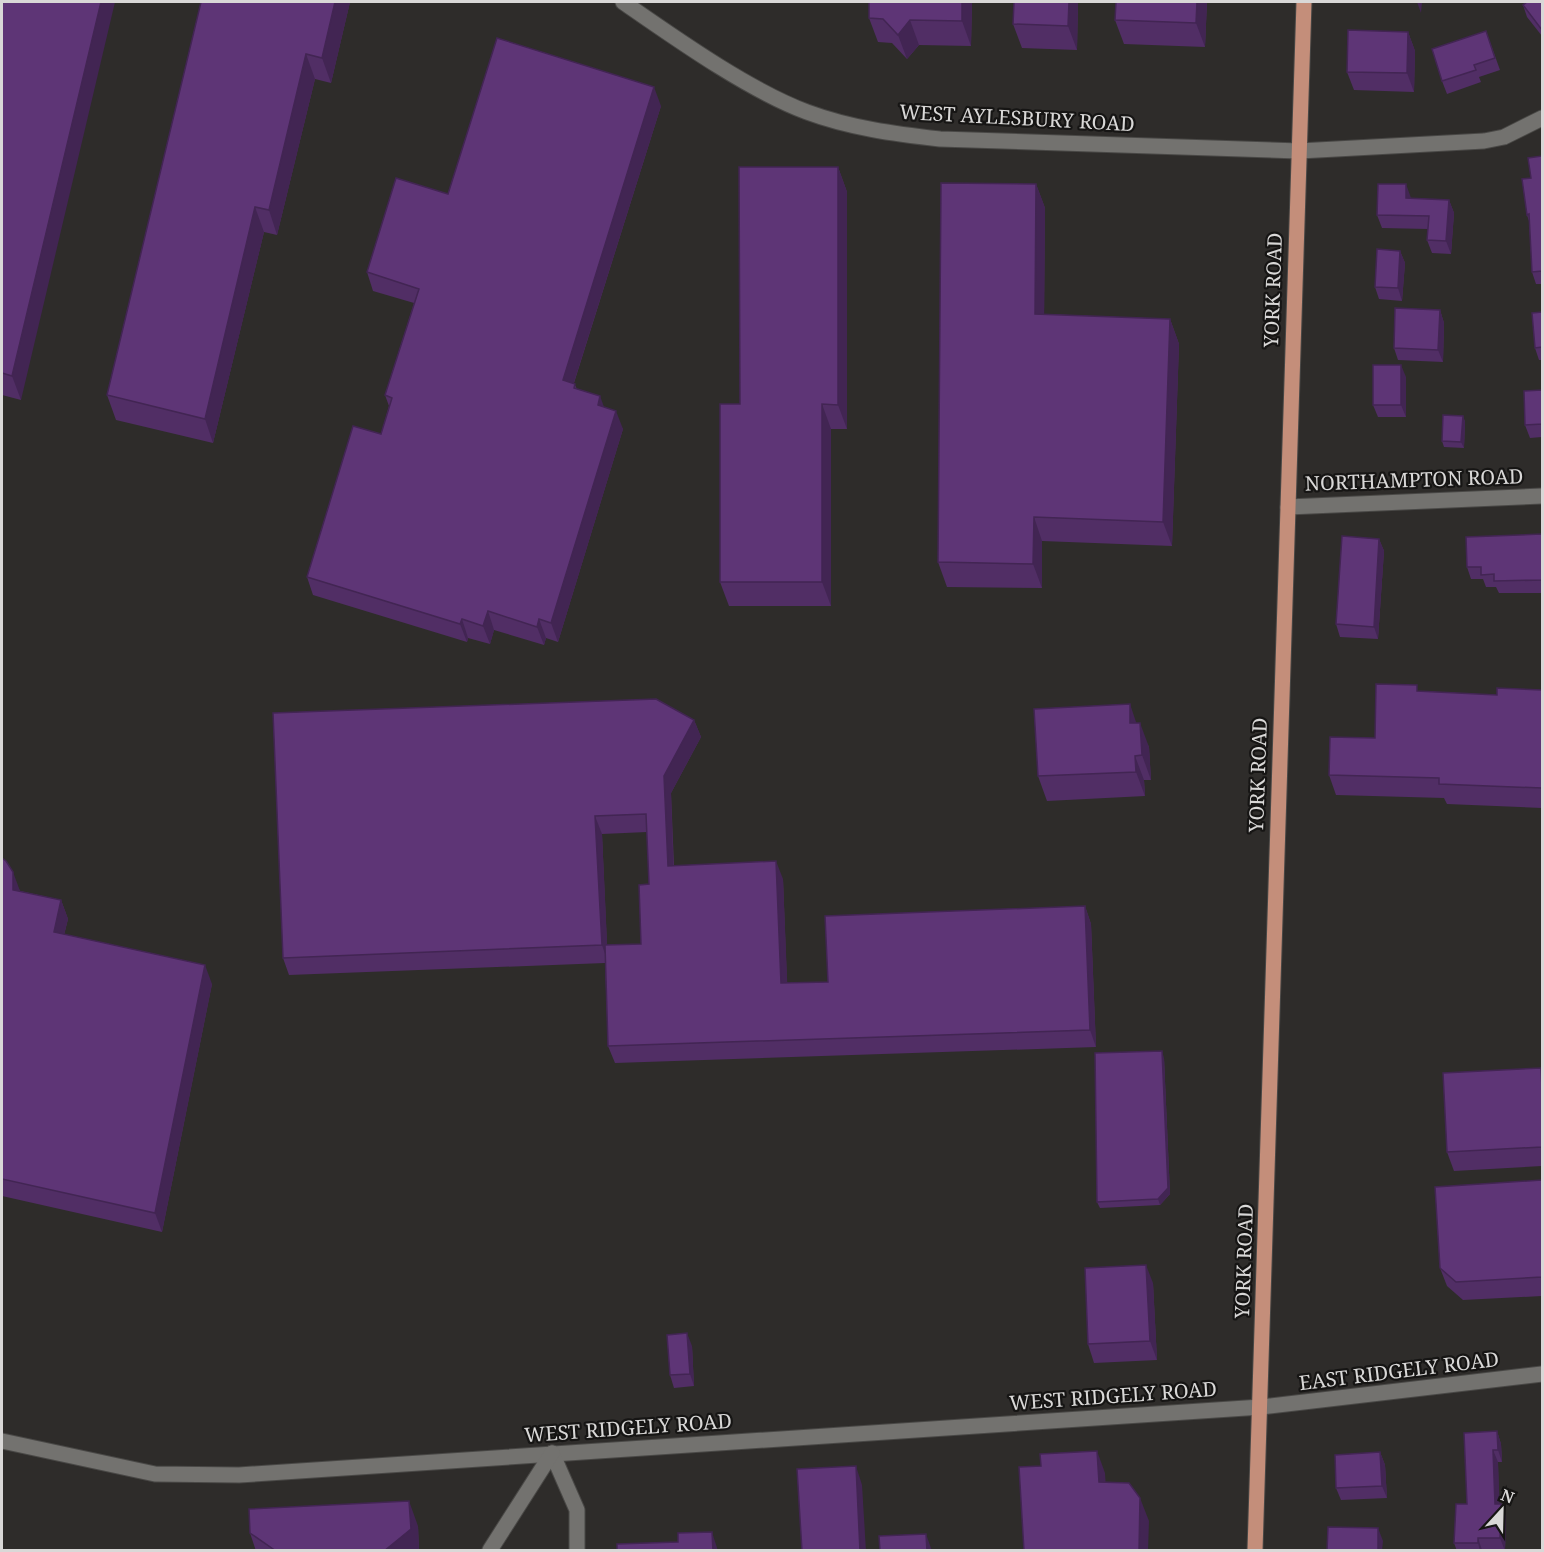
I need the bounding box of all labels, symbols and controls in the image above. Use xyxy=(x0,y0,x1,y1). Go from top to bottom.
street label: WEST AYLESBURY ROAD xyxy=(899,98,1135,137)
street label: YORK ROAD xyxy=(1257,232,1288,349)
street label: NORTHAMPTON ROAD xyxy=(1304,462,1524,497)
street label: YORK ROAD xyxy=(1242,717,1273,834)
street label: YORK ROAD xyxy=(1228,1203,1259,1320)
street label: EAST RIDGELY ROAD xyxy=(1298,1345,1500,1396)
street label: WEST RIDGELY ROAD xyxy=(1008,1375,1218,1416)
street label: WEST RIDGELY ROAD xyxy=(523,1407,733,1448)
north arrow xyxy=(1472,1480,1532,1540)
text: N xyxy=(1498,1484,1518,1509)

